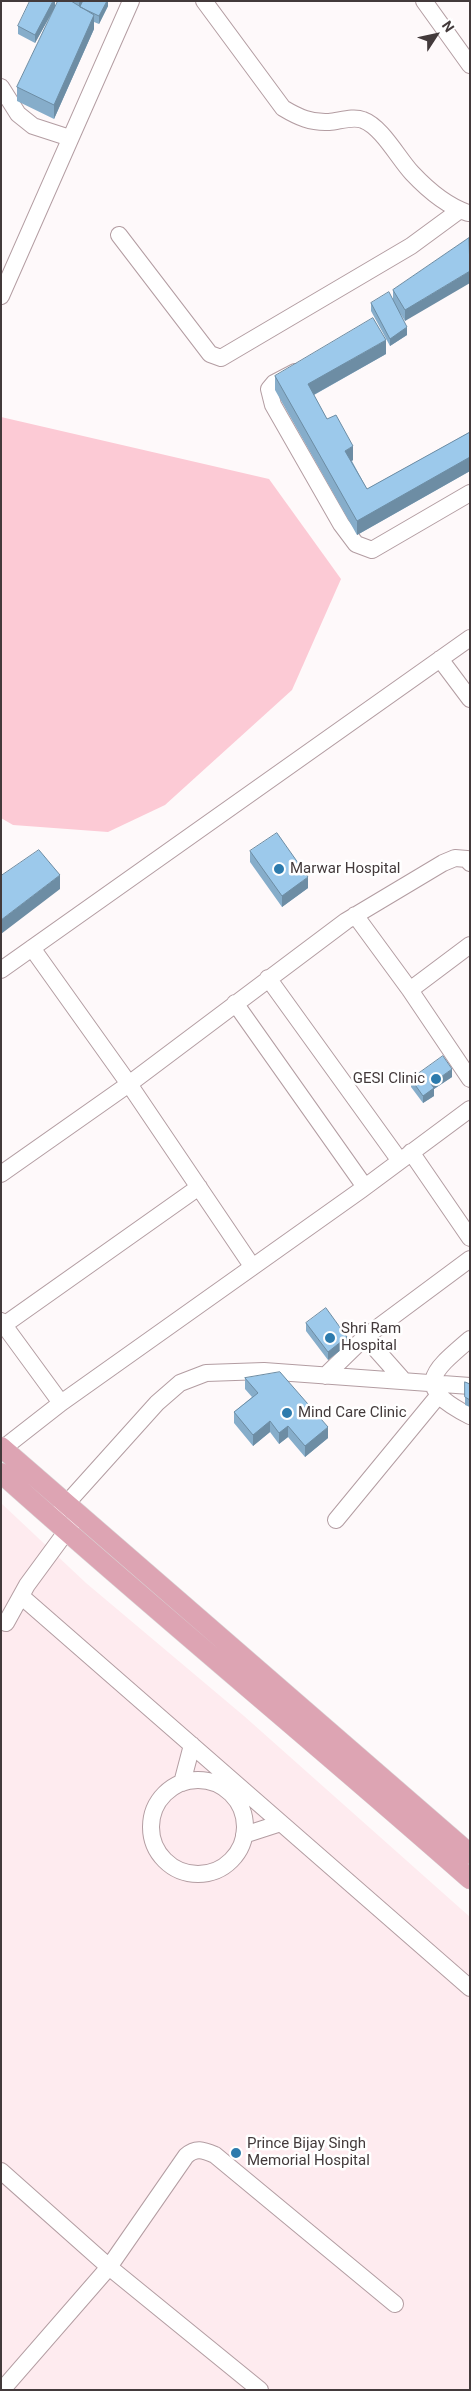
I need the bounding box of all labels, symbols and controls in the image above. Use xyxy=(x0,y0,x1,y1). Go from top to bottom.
north arrow xyxy=(411,10,461,60)
text: N xyxy=(439,18,458,35)
place label: Marwar Hospital xyxy=(290,860,400,878)
marker: Marwar Hospital xyxy=(272,862,286,876)
place label: GESI Clinic xyxy=(353,1070,425,1088)
marker: GESI Clinic xyxy=(429,1072,443,1086)
place label: Shri Ram Hospital xyxy=(341,1320,401,1355)
marker: Shri Ram Hospital xyxy=(323,1331,337,1345)
place label: Mind Care Clinic xyxy=(298,1404,407,1422)
marker: Mind Care Clinic xyxy=(280,1406,294,1420)
place label: Prince Bijay Singh Memorial Hospital xyxy=(247,2135,370,2170)
marker: Prince Bijay Singh Memorial Hospital xyxy=(229,2146,243,2160)

